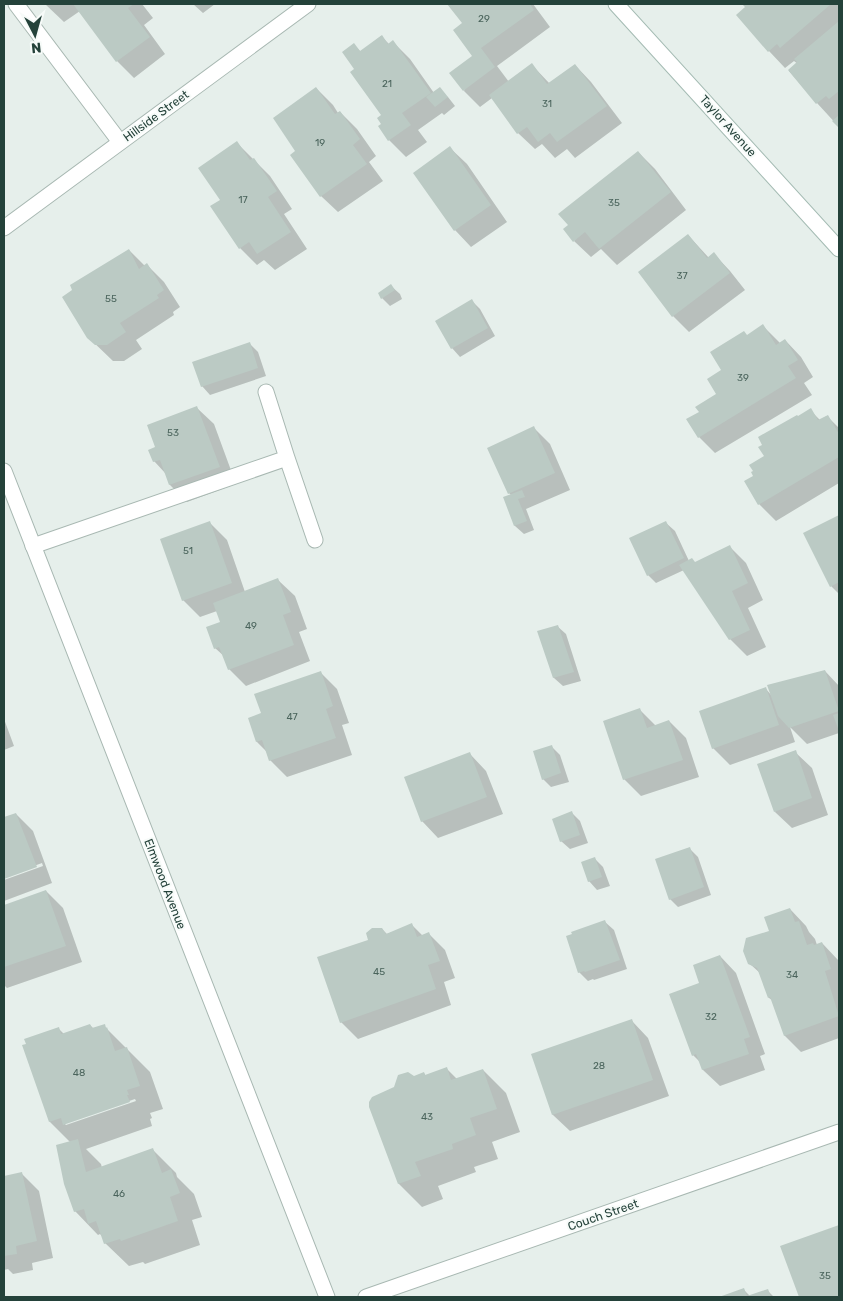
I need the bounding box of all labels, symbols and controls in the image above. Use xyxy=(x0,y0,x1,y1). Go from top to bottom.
north arrow xyxy=(10,10,60,60)
house number: 29 xyxy=(478,13,490,25)
text: N xyxy=(30,38,42,56)
house number: 21 xyxy=(382,78,392,90)
street label: Hillside Street xyxy=(120,87,192,145)
street label: Taylor Avenue xyxy=(697,92,759,160)
house number: 31 xyxy=(542,98,552,110)
house number: 19 xyxy=(315,137,325,149)
house number: 17 xyxy=(238,194,248,206)
house number: 35 xyxy=(608,197,620,209)
house number: 37 xyxy=(676,270,688,282)
house number: 55 xyxy=(105,293,117,305)
house number: 39 xyxy=(737,372,749,384)
house number: 53 xyxy=(167,427,179,439)
house number: 51 xyxy=(183,545,193,557)
house number: 49 xyxy=(245,620,257,632)
house number: 47 xyxy=(286,711,298,723)
street label: Elmwood Avenue xyxy=(141,837,189,931)
house number: 45 xyxy=(373,966,385,978)
house number: 34 xyxy=(786,969,798,981)
house number: 32 xyxy=(705,1011,717,1023)
house number: 28 xyxy=(593,1060,605,1072)
house number: 48 xyxy=(73,1067,85,1079)
house number: 43 xyxy=(421,1111,433,1123)
house number: 46 xyxy=(113,1188,125,1200)
street label: Couch Street xyxy=(566,1196,640,1234)
house number: 35 xyxy=(819,1270,831,1282)

